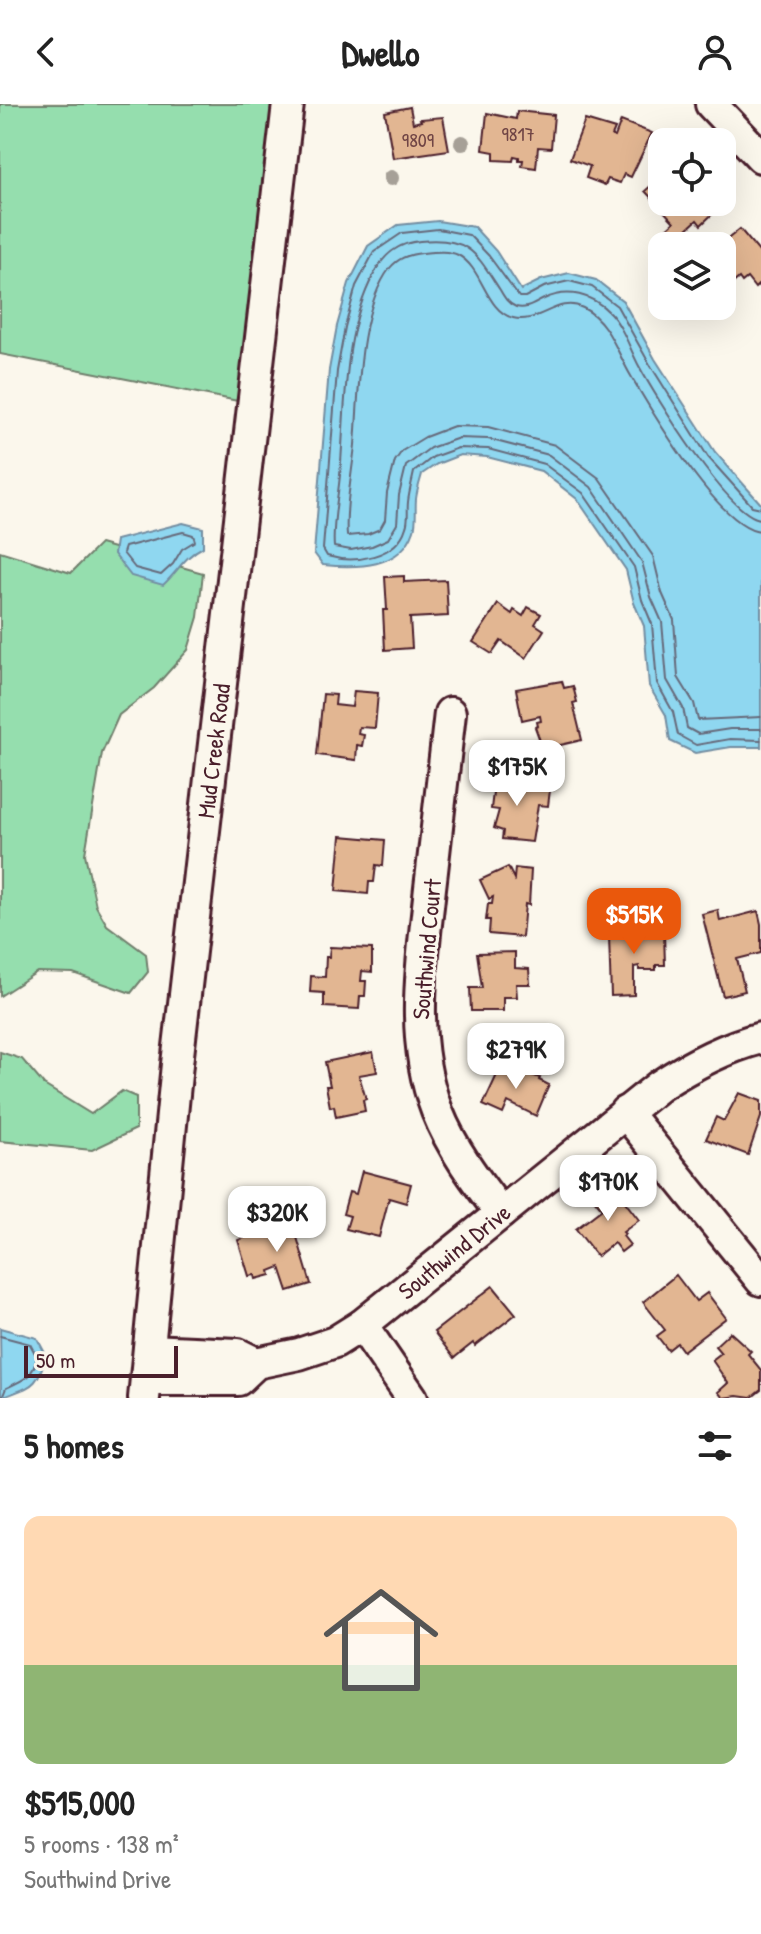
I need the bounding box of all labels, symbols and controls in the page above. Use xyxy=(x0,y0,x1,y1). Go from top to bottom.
text: Dwello xyxy=(341,28,420,77)
icon: back xyxy=(24,30,68,74)
icon: person xyxy=(693,30,737,74)
house number: 9817 xyxy=(501,120,535,147)
house number: 9809 xyxy=(402,126,434,153)
map controls xyxy=(648,128,736,320)
button: locate xyxy=(648,128,736,216)
button: layers xyxy=(648,232,736,320)
street label: Mud Creek Road xyxy=(189,682,237,820)
pin: $175K xyxy=(461,740,573,808)
text: $175K xyxy=(487,748,547,783)
street label: Southwind Court xyxy=(404,877,448,1021)
pin: $515K xyxy=(578,888,690,956)
text: $515K xyxy=(605,896,663,931)
pin: $279K xyxy=(460,1023,572,1091)
text: $279K xyxy=(485,1031,547,1066)
pin: $170K xyxy=(552,1155,664,1223)
text: $170K xyxy=(578,1163,638,1198)
pin: $320K xyxy=(221,1186,333,1254)
text: $320K xyxy=(246,1194,308,1229)
street label: Southwind Drive xyxy=(391,1195,517,1306)
scale bar xyxy=(24,1342,178,1378)
text: 50 m xyxy=(36,1345,75,1375)
text: 5 homes xyxy=(24,1423,124,1469)
icon: filters xyxy=(693,1424,737,1468)
icon: home xyxy=(309,1568,453,1712)
text: $515,000 xyxy=(24,1780,135,1826)
text: 5 rooms · 138 m² xyxy=(24,1826,179,1861)
text: Southwind Drive xyxy=(24,1861,171,1896)

